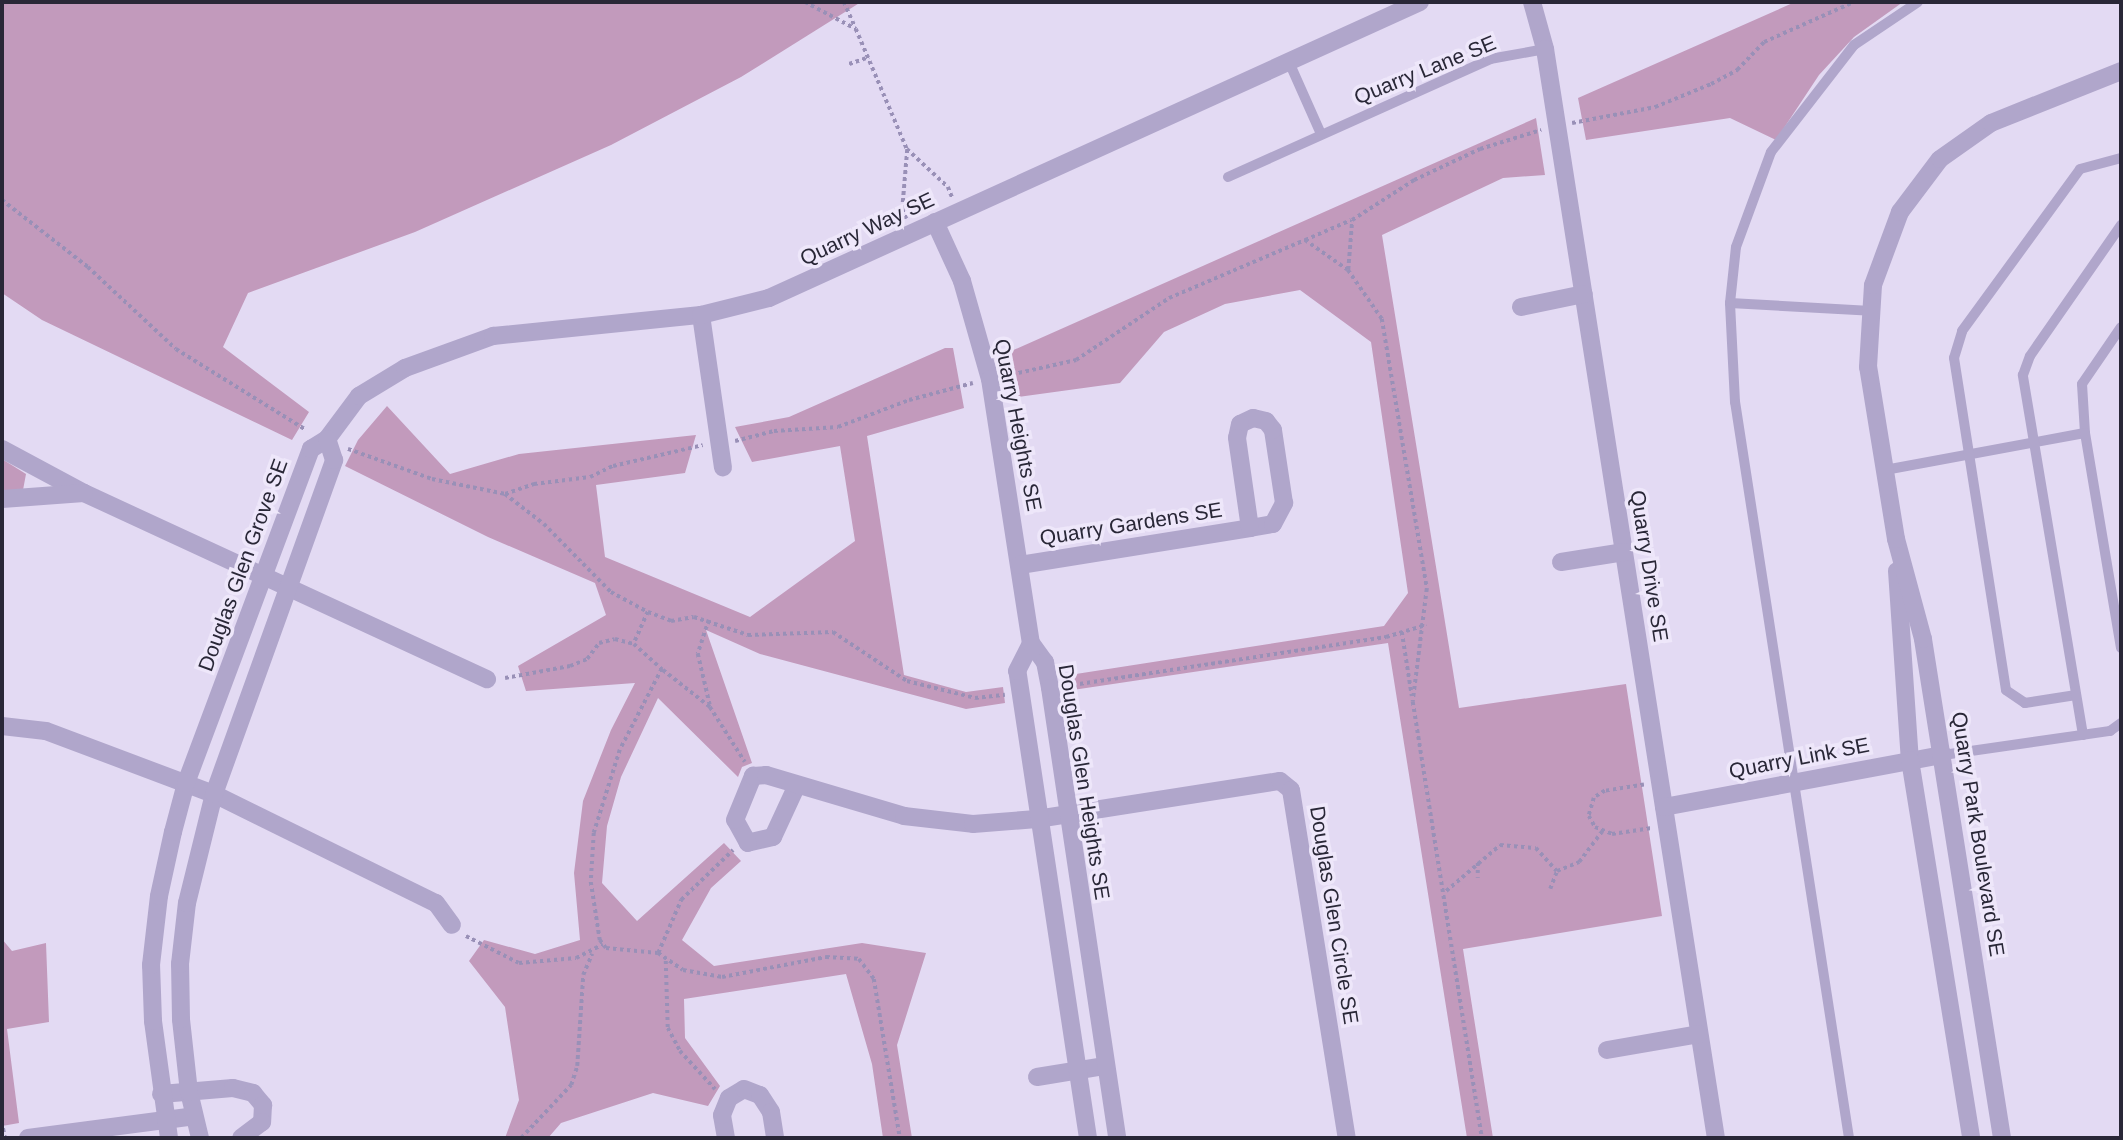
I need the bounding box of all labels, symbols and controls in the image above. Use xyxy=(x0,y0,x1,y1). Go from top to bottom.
street label: Quarry Lane SE xyxy=(1350,30,1500,110)
street label: Quarry Way SE xyxy=(796,187,938,271)
street label: Quarry Heights SE xyxy=(989,337,1047,513)
street label: Douglas Glen Grove SE xyxy=(193,455,293,675)
street label: Quarry Drive SE xyxy=(1625,489,1673,643)
street label: Quarry Gardens SE xyxy=(1038,497,1224,551)
street label: Douglas Glen Heights SE xyxy=(1053,662,1115,902)
street label: Quarry Park Boulevard SE xyxy=(1946,710,2010,958)
street label: Quarry Link SE xyxy=(1727,732,1871,784)
street label: Douglas Glen Circle SE xyxy=(1304,804,1364,1026)

